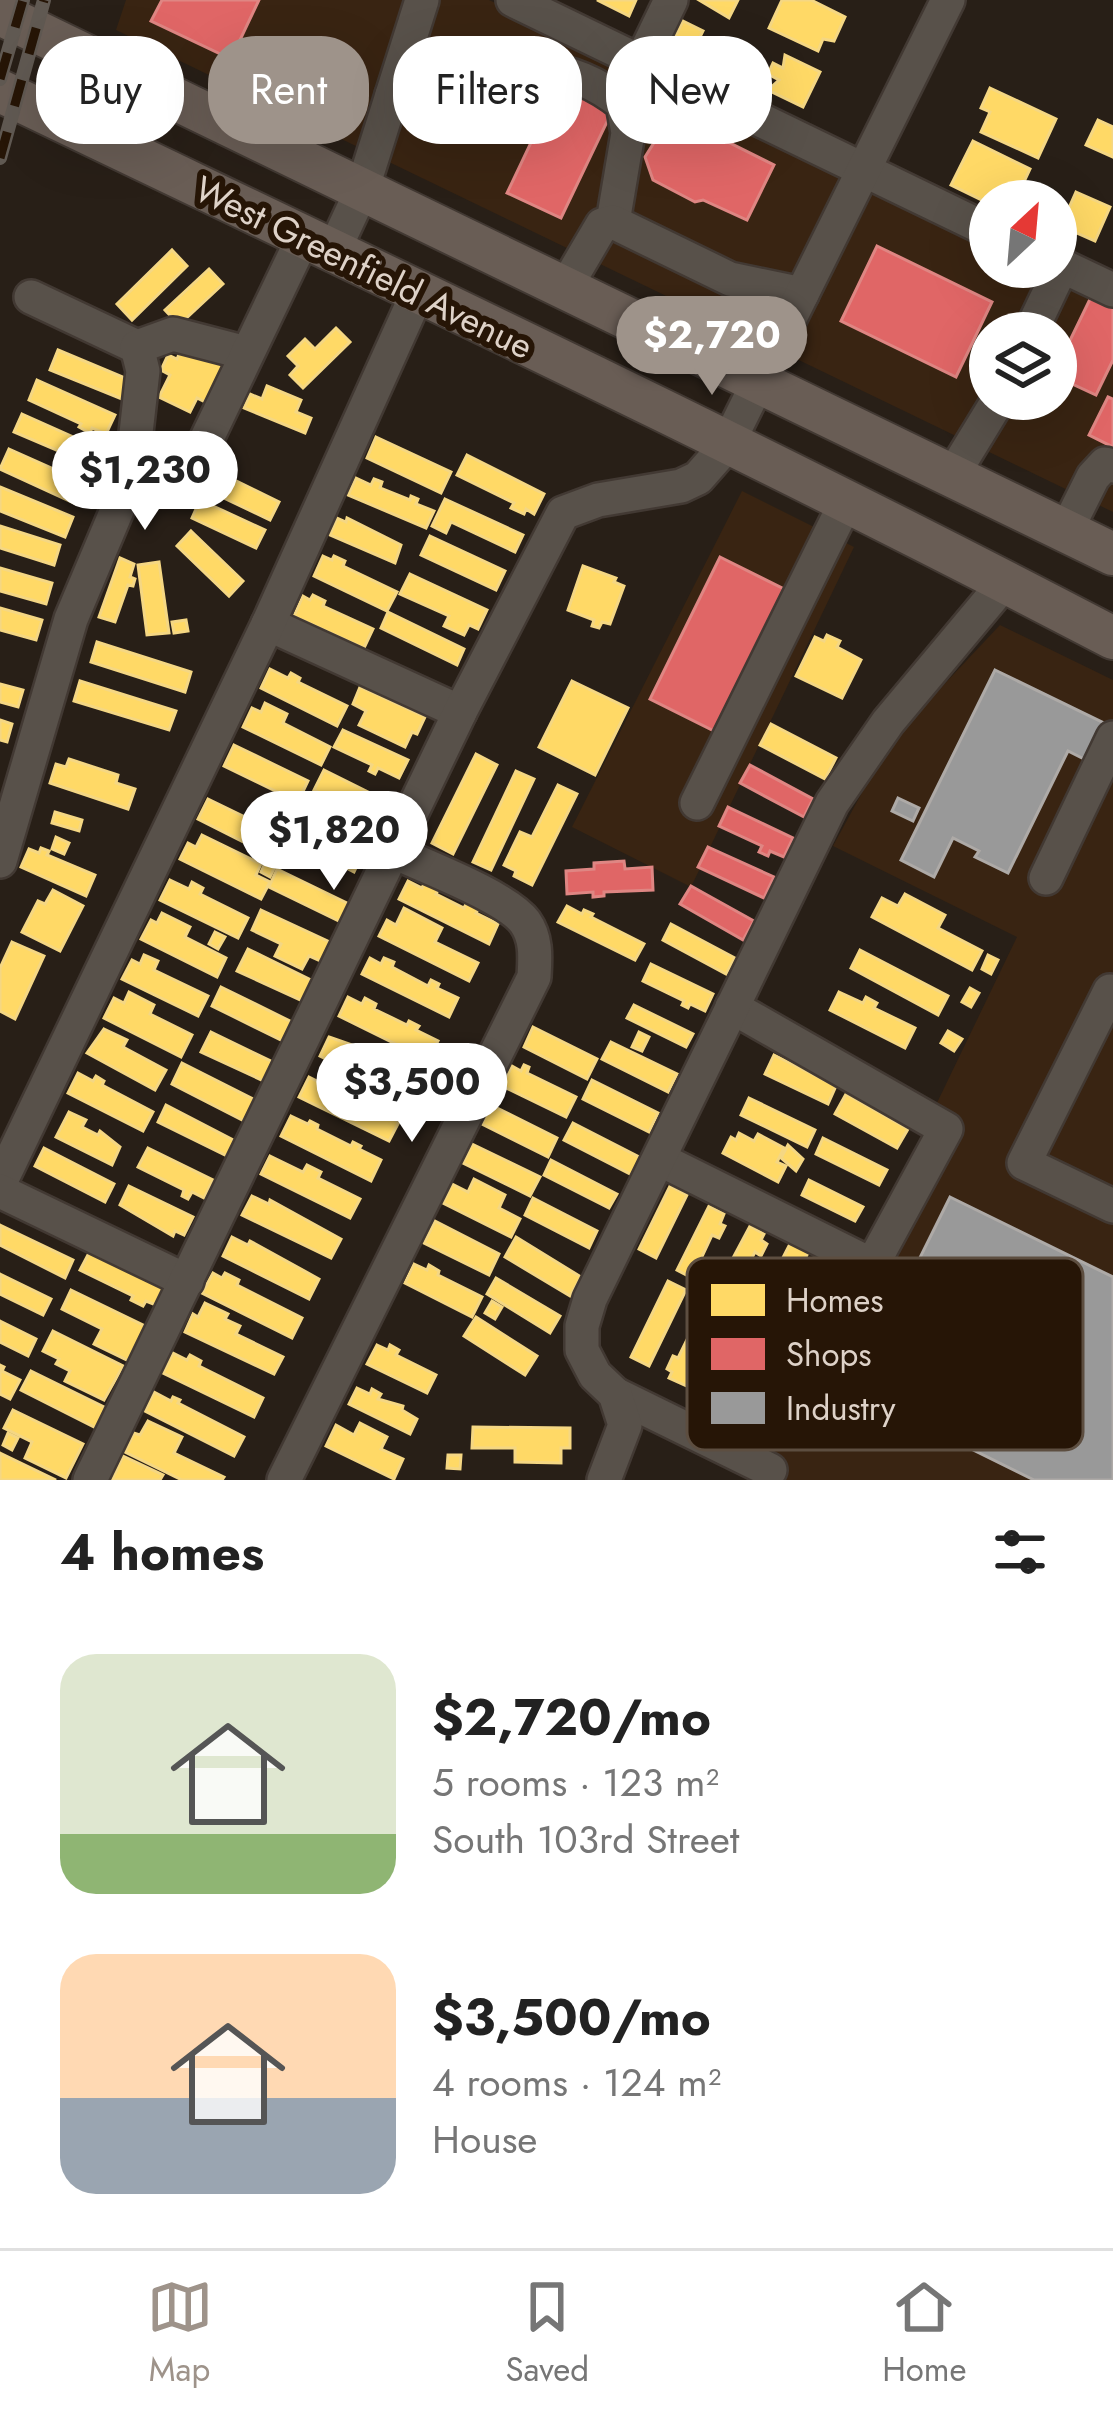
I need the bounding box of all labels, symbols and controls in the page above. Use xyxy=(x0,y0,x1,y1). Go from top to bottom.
chip: Buy xyxy=(36,36,184,144)
chip: Rent xyxy=(208,36,369,144)
chip: Filters xyxy=(393,36,582,144)
chip: New xyxy=(606,36,772,144)
street label: West Greenfield Avenue xyxy=(186,162,542,372)
north arrow xyxy=(969,180,1077,288)
map controls xyxy=(969,180,1077,420)
pin: $2,720 xyxy=(614,296,810,398)
text: $2,720 xyxy=(643,306,781,363)
button: layers xyxy=(969,312,1077,420)
pin: $1,230 xyxy=(47,431,243,533)
text: $1,230 xyxy=(79,441,211,498)
pin: $1,820 xyxy=(236,791,432,893)
text: $1,820 xyxy=(268,801,400,858)
pin: $3,500 xyxy=(314,1043,510,1145)
text: $3,500 xyxy=(343,1053,481,1110)
legend xyxy=(687,1258,1083,1450)
text: Homes xyxy=(786,1277,884,1324)
text: Shops xyxy=(786,1331,872,1378)
text: Industry xyxy=(786,1385,896,1432)
text: 4 homes xyxy=(60,1515,264,1589)
icon: filters xyxy=(987,1519,1053,1585)
text: $2,720/mo xyxy=(432,1680,711,1754)
icon: home xyxy=(156,1702,300,1846)
text: 5 rooms · 123 m² xyxy=(432,1754,719,1811)
text: South 103rd Street xyxy=(432,1811,739,1868)
text: $3,500/mo xyxy=(432,1980,711,2054)
icon: home xyxy=(156,2002,300,2146)
text: 4 rooms · 124 m² xyxy=(432,2054,721,2111)
text: House xyxy=(432,2111,537,2168)
tab: Map xyxy=(147,2274,213,2393)
tab: Saved xyxy=(506,2274,589,2393)
tab: Home xyxy=(882,2274,966,2393)

